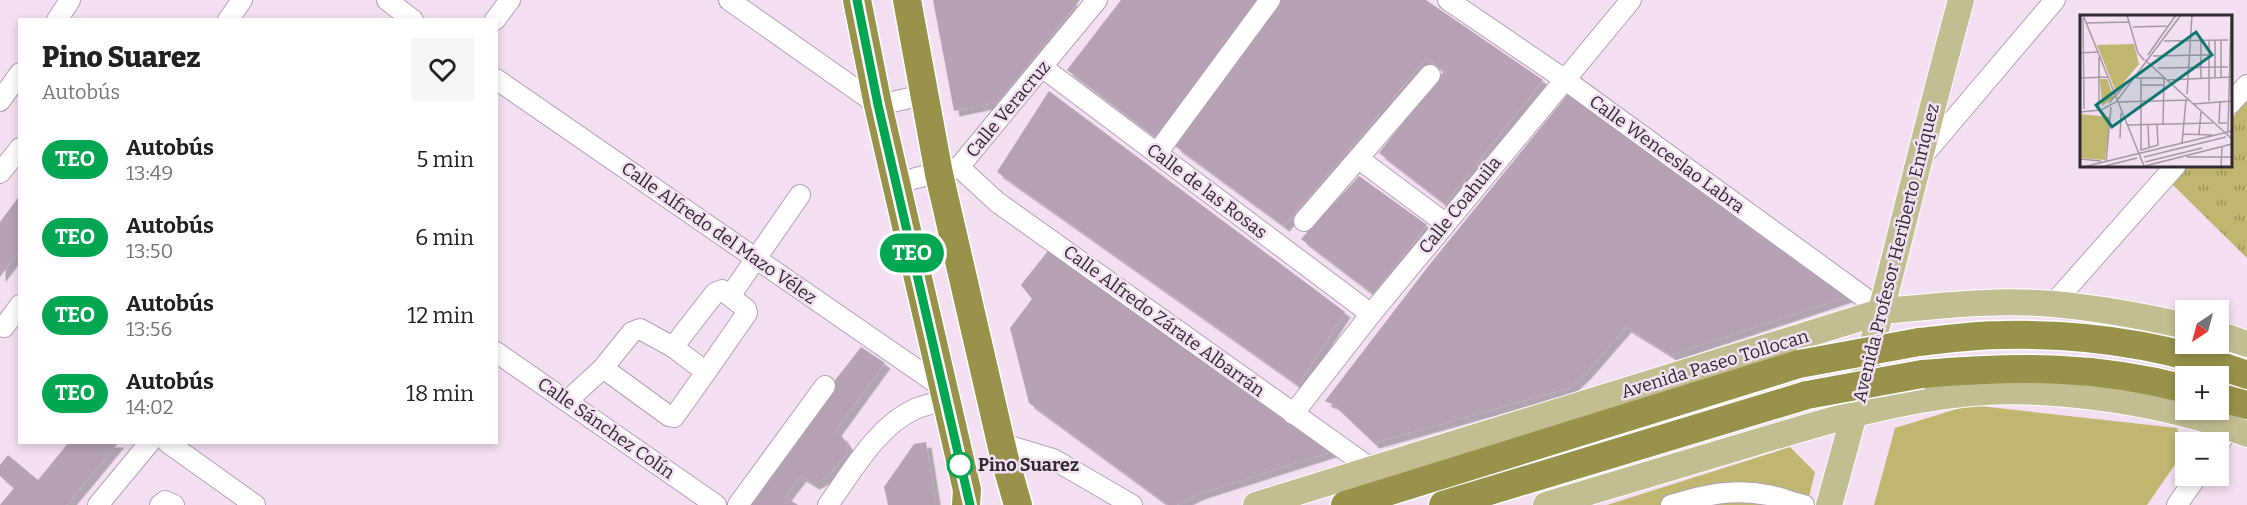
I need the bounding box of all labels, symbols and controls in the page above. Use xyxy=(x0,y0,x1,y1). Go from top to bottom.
inset map xyxy=(2080,15,2232,166)
button: heart xyxy=(411,38,474,101)
text: Pino Suarez xyxy=(42,41,201,74)
street label: Calle Veracruz xyxy=(961,56,1055,162)
text: Autobús xyxy=(42,80,120,104)
street label: Calle Wenceslao Labra xyxy=(1585,90,1749,218)
street label: Avenida Profesor Heriberto Enríquez xyxy=(1848,101,1944,405)
text: Autobús xyxy=(126,134,214,161)
street label: Calle de las Rosas xyxy=(1143,139,1271,243)
text: TEO xyxy=(55,146,95,172)
text: 5 min xyxy=(416,146,474,173)
street label: Calle Coahuila xyxy=(1414,152,1506,258)
street label: Calle Alfredo del Mazo Vélez xyxy=(617,157,821,309)
text: 13:49 xyxy=(126,161,173,185)
text: Autobús xyxy=(126,212,214,239)
text: TEO xyxy=(55,224,95,250)
text: 6 min xyxy=(415,224,474,251)
line badge: TEO xyxy=(878,234,946,272)
text: 13:50 xyxy=(126,239,173,263)
text: TEO xyxy=(892,240,932,266)
street label: Calle Alfredo Zárate Albarrán xyxy=(1059,241,1269,402)
text: Autobús xyxy=(126,290,214,317)
north arrow xyxy=(2175,300,2229,354)
map controls xyxy=(2175,300,2229,486)
text: TEO xyxy=(55,302,95,328)
text: 12 min xyxy=(407,302,474,329)
text: 13:56 xyxy=(126,317,172,341)
street label: Avenida Paseo Tollocan xyxy=(1619,325,1812,403)
button: + xyxy=(2175,366,2229,420)
text: Autobús xyxy=(126,368,214,395)
street label: Calle Sánchez Colín xyxy=(533,372,679,484)
text: TEO xyxy=(55,380,95,406)
text: 18 min xyxy=(406,380,474,407)
text: 14:02 xyxy=(126,395,174,419)
button: − xyxy=(2175,432,2229,486)
marker: Pino Suarez xyxy=(947,452,973,478)
place label: Pino Suarez xyxy=(978,454,1079,476)

